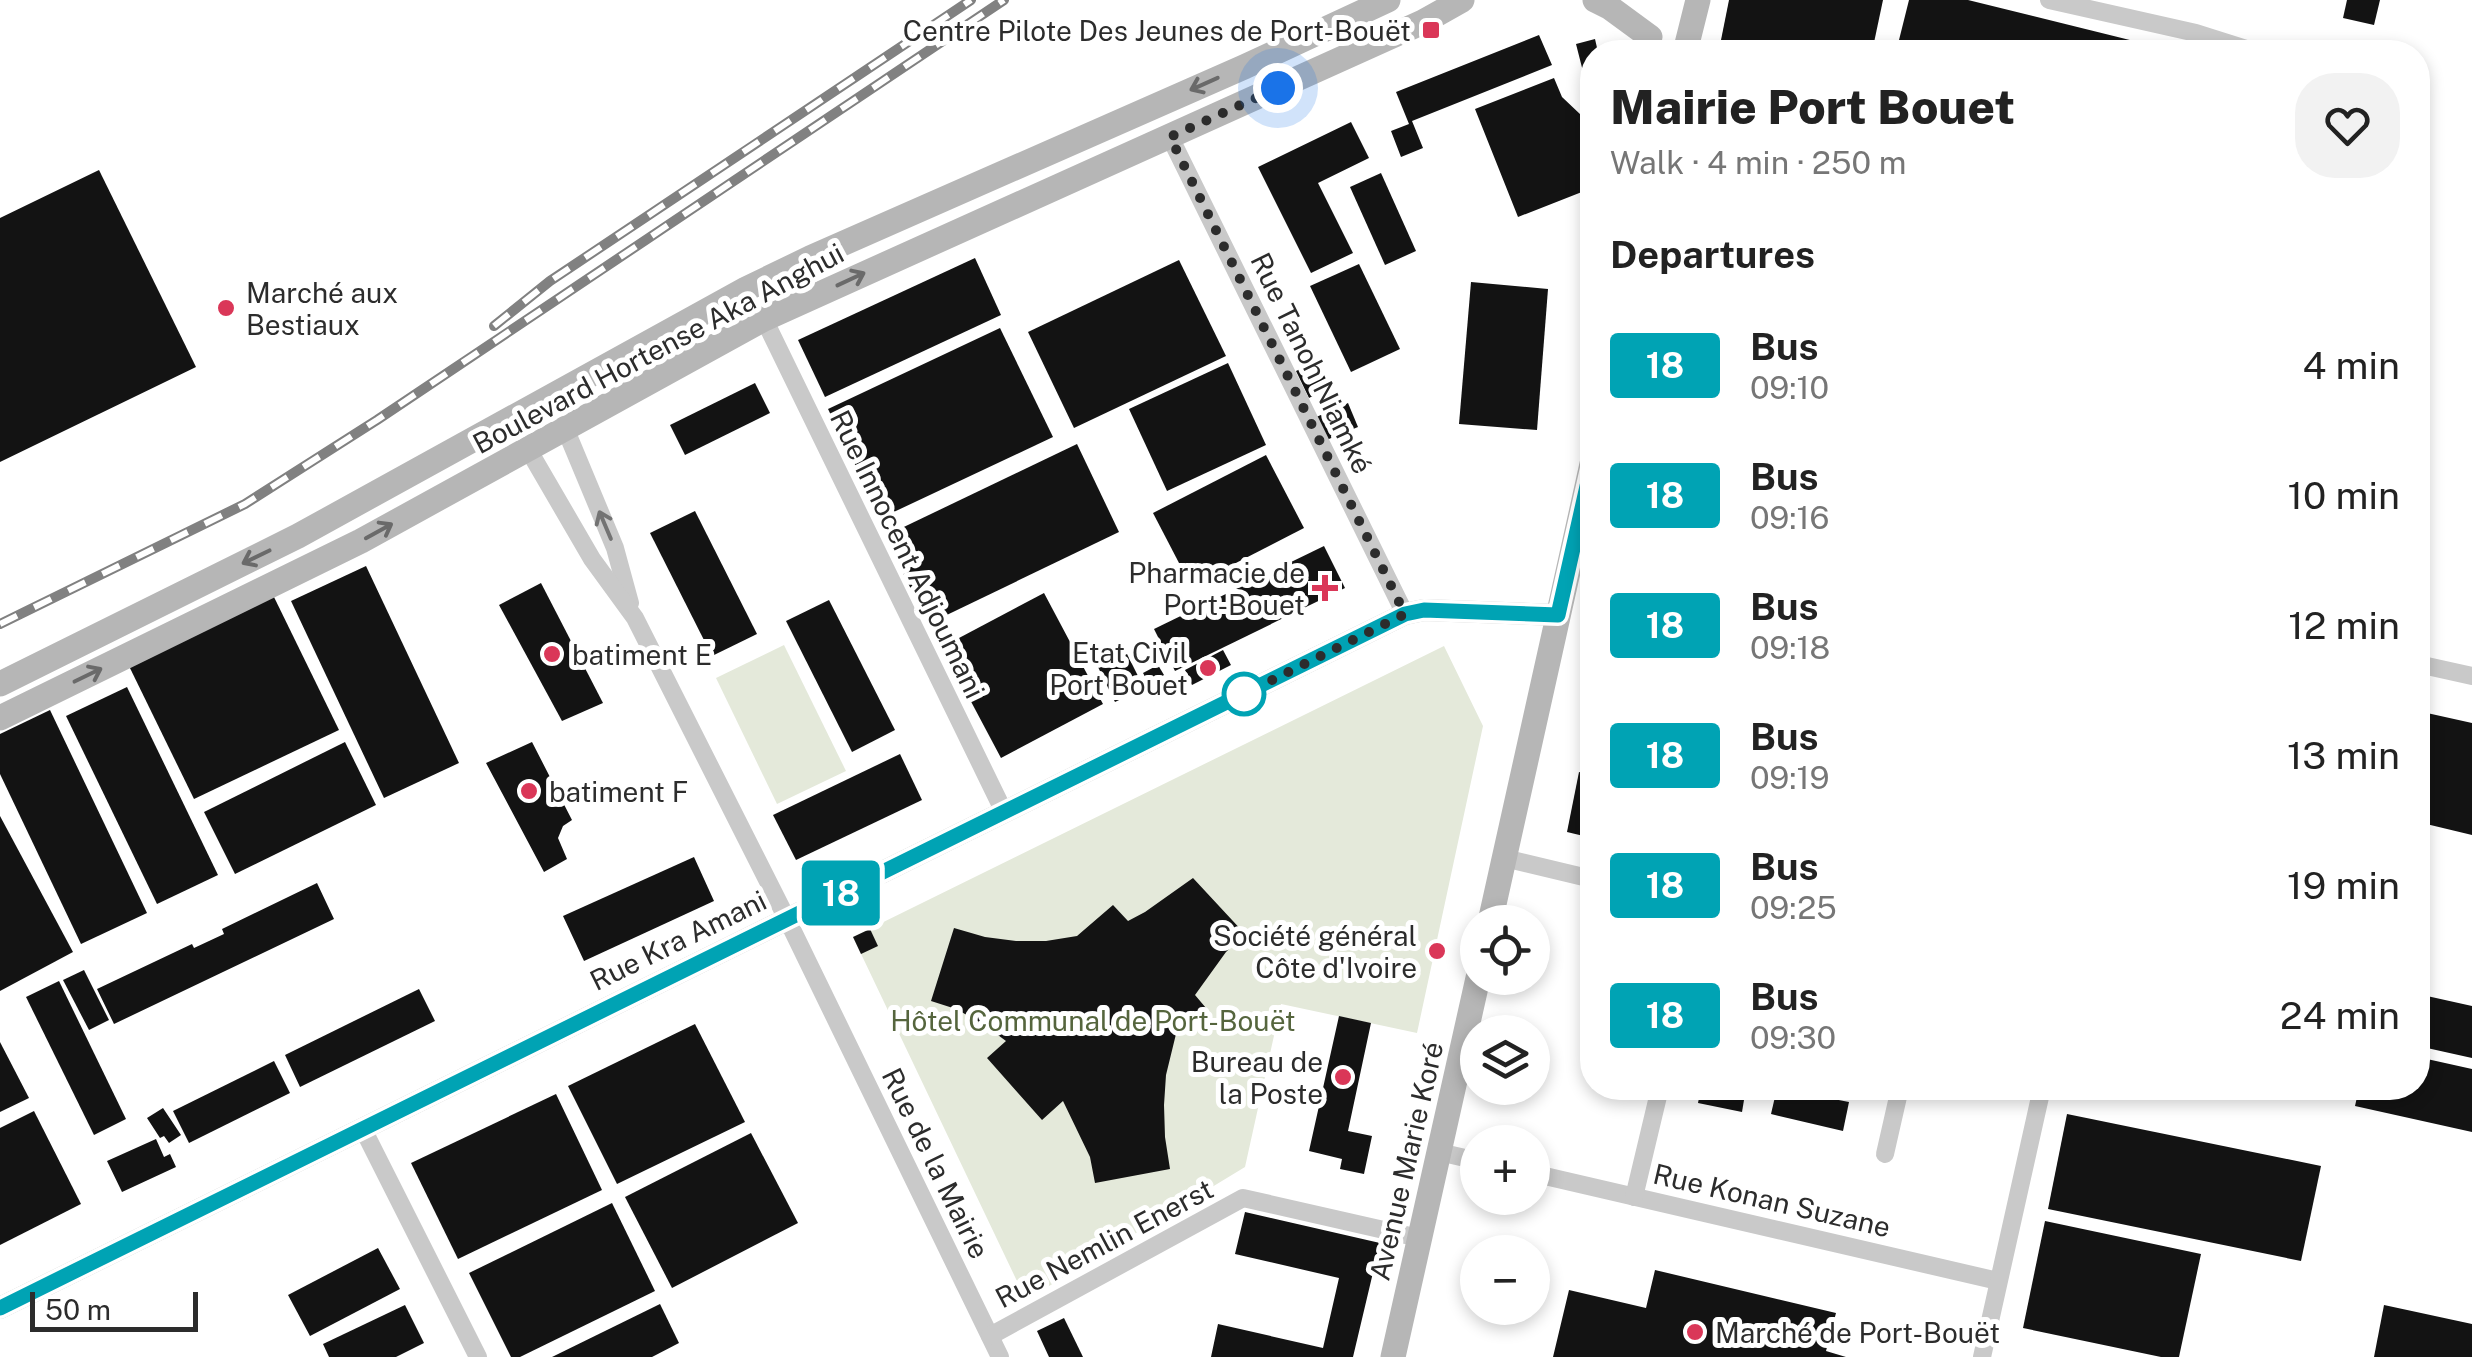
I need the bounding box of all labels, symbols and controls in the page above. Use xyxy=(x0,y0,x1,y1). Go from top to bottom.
place label: Centre Pilote Des Jeunes de Port-Bouët xyxy=(903,14,1411,47)
marker: Centre Pilote Des Jeunes de Port-Bouët xyxy=(1420,19,1442,41)
your location xyxy=(1253,63,1303,113)
button: heart xyxy=(2295,73,2400,178)
one-way arrow xyxy=(1190,76,1220,95)
text: Mairie Port Bouet xyxy=(1610,78,2015,135)
text: Walk · 4 min · 250 m xyxy=(1610,144,1906,181)
text: Departures xyxy=(1610,232,1815,277)
street label: Boulevard Hortense Aka Anghui xyxy=(467,236,849,460)
street label: Rue Tanoh Niamké xyxy=(1244,247,1380,479)
one-way arrow xyxy=(835,269,866,287)
place label: Marché aux Bestiaux xyxy=(246,276,398,341)
marker: Marché aux Bestiaux xyxy=(215,297,237,319)
text: Bus xyxy=(1750,324,1819,369)
text: 4 min xyxy=(2302,343,2400,388)
text: 18 xyxy=(1646,345,1684,386)
text: 09:10 xyxy=(1750,369,1829,406)
street label: Rue Innocent Adjoumani xyxy=(824,405,992,703)
text: Bus xyxy=(1750,454,1819,499)
text: 10 min xyxy=(2288,473,2400,518)
text: 18 xyxy=(1646,475,1684,516)
text: 09:16 xyxy=(1750,499,1830,536)
one-way arrow xyxy=(595,510,613,541)
one-way arrow xyxy=(364,521,393,541)
one-way arrow xyxy=(242,548,271,567)
place label: Pharmacie de Port-Bouet xyxy=(1128,556,1305,621)
marker: Pharmacie de Port-Bouet xyxy=(1314,577,1336,599)
text: Bus xyxy=(1750,584,1819,629)
text: 12 min xyxy=(2288,603,2400,648)
text: 18 xyxy=(1646,605,1684,646)
text: 09:18 xyxy=(1750,629,1830,666)
place label: Etat Civil Port Bouet xyxy=(1049,636,1188,701)
place label: batiment E xyxy=(572,638,712,671)
marker: batiment E xyxy=(541,643,563,665)
marker: Etat Civil Port Bouet xyxy=(1197,657,1219,679)
one-way arrow xyxy=(72,665,102,684)
unlabelled marker xyxy=(1223,673,1265,715)
text: Bus xyxy=(1750,714,1819,759)
text: 13 min xyxy=(2287,733,2400,778)
text: 18 xyxy=(1646,735,1684,776)
text: 09:19 xyxy=(1750,759,1830,796)
place label: batiment F xyxy=(549,775,688,808)
marker: batiment F xyxy=(518,780,540,802)
text: Bus xyxy=(1750,844,1819,889)
line badge: 18 xyxy=(796,860,886,926)
text: 19 min xyxy=(2287,863,2400,908)
text: 18 xyxy=(1646,865,1684,906)
text: 18 xyxy=(822,873,860,914)
street label: Rue Kra Amani xyxy=(585,883,771,997)
text: 09:25 xyxy=(1750,889,1837,926)
map controls xyxy=(1460,905,1550,1325)
button: locate xyxy=(1460,905,1550,995)
place label: Société général Côte d'Ivoire xyxy=(1213,919,1417,984)
marker: Société général Côte d'Ivoire xyxy=(1426,940,1448,962)
text: Bus xyxy=(1750,974,1819,1019)
text: 24 min xyxy=(2280,993,2400,1038)
text: 18 xyxy=(1646,995,1684,1036)
park label: Hôtel Communal de Port-Bouët xyxy=(890,1004,1296,1037)
button: layers xyxy=(1460,1015,1550,1105)
text: 09:30 xyxy=(1750,1019,1836,1056)
street label: Avenue Marie Koré xyxy=(1362,1038,1450,1284)
place label: Bureau de la Poste xyxy=(1191,1045,1323,1110)
street label: Rue de la Mairie xyxy=(876,1062,996,1264)
marker: Bureau de la Poste xyxy=(1332,1066,1354,1088)
button: + xyxy=(1460,1125,1550,1215)
street label: Rue Konan Suzane xyxy=(1650,1157,1894,1243)
street label: Rue Nemlin Enerst xyxy=(990,1172,1218,1314)
button: − xyxy=(1460,1235,1550,1325)
scale bar xyxy=(30,1287,198,1332)
text: 50 m xyxy=(45,1293,111,1326)
place label: Marché de Port-Bouët xyxy=(1715,1316,2000,1349)
marker: Marché de Port-Bouët xyxy=(1684,1321,1706,1343)

